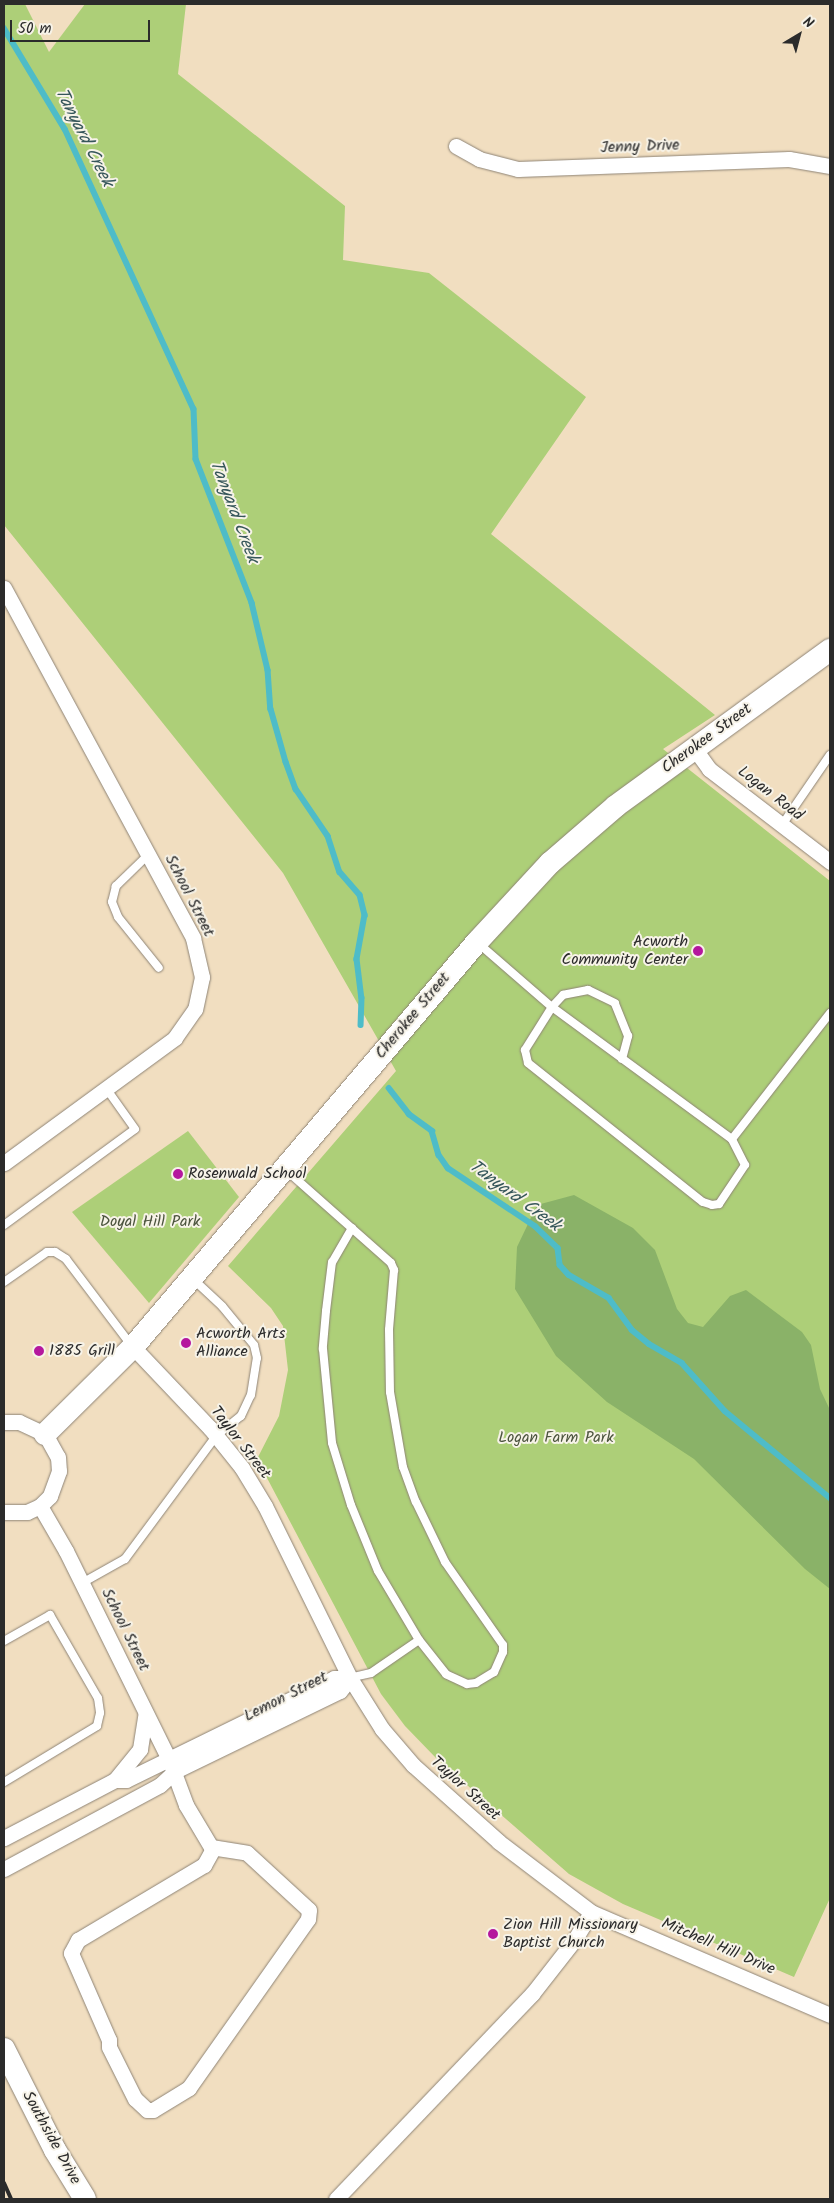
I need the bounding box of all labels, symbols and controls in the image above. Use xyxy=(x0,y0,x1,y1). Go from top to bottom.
scale bar xyxy=(12,10,152,42)
north arrow xyxy=(774,10,824,60)
text: N xyxy=(798,12,818,34)
text: 50 m xyxy=(18,17,52,41)
water label: Tanyard Creek xyxy=(49,85,117,191)
street label: Jenny Drive xyxy=(600,136,680,158)
water label: Tanyard Creek xyxy=(204,458,262,566)
street label: Cherokee Street xyxy=(658,700,756,778)
street label: Logan Road xyxy=(733,762,807,826)
street label: School Street xyxy=(160,852,218,940)
place label: Acworth Community Center xyxy=(562,932,688,970)
marker: Acworth Community Center xyxy=(692,945,704,957)
street label: Cherokee Street xyxy=(371,969,455,1063)
water label: Tanyard Creek xyxy=(464,1156,564,1238)
place label: Rosenwald School xyxy=(188,1164,306,1184)
marker: Rosenwald School xyxy=(172,1168,184,1180)
park label: Doyal Hill Park xyxy=(100,1212,200,1232)
place label: Acworth Arts Alliance xyxy=(196,1324,285,1362)
marker: Acworth Arts Alliance xyxy=(180,1337,192,1349)
place label: 1885 Grill xyxy=(49,1341,115,1361)
marker: 1885 Grill xyxy=(33,1345,45,1357)
street label: Taylor Street xyxy=(206,1403,274,1483)
park label: Logan Farm Park xyxy=(498,1428,614,1448)
street label: School Street xyxy=(97,1586,153,1674)
street label: Lemon Street xyxy=(241,1668,331,1726)
street label: Taylor Street xyxy=(426,1753,504,1825)
street label: Mitchell Hill Drive xyxy=(658,1914,778,1980)
place label: Zion Hill Missionary Baptist Church xyxy=(503,1915,638,1953)
marker: Zion Hill Missionary Baptist Church xyxy=(487,1928,499,1940)
street label: Southside Drive xyxy=(17,2088,85,2188)

